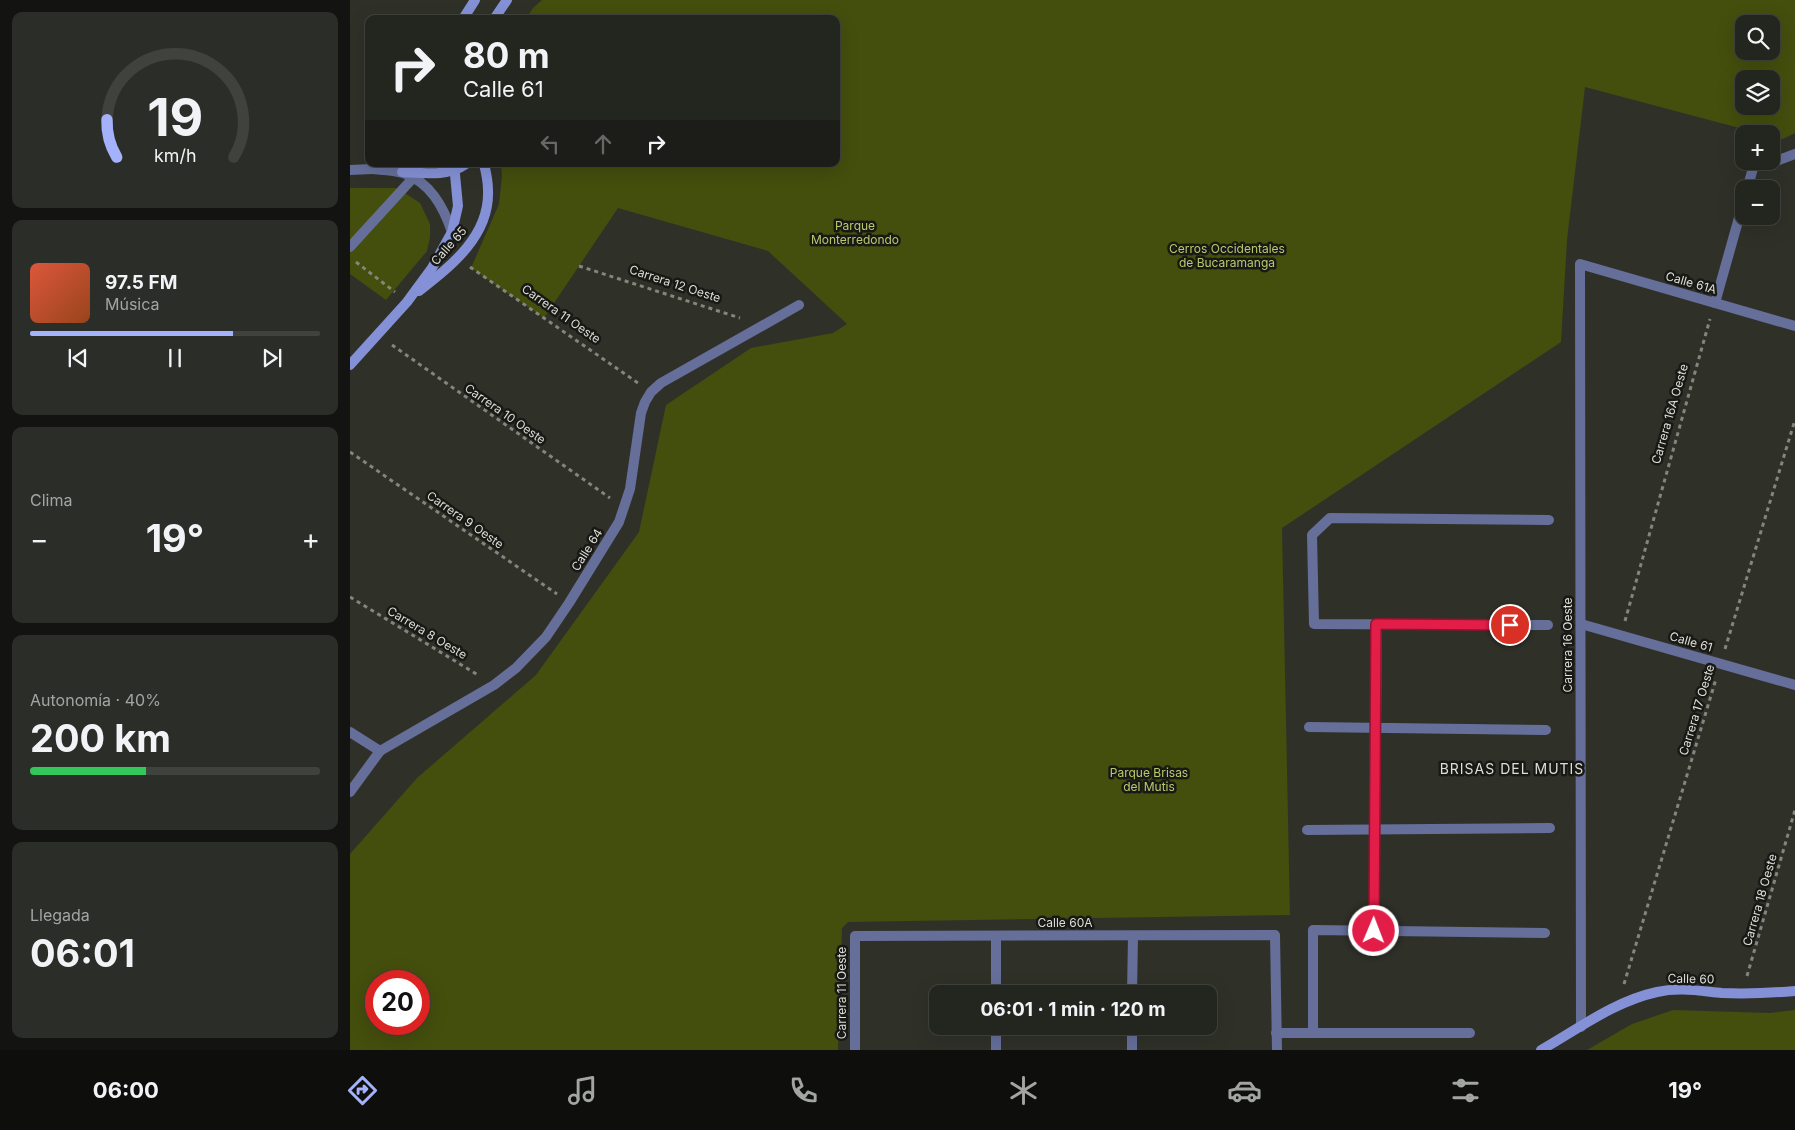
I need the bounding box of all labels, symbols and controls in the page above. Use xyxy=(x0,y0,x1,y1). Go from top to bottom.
map controls xyxy=(1735,15,1780,225)
button: search xyxy=(1735,15,1780,60)
text: 80 m xyxy=(463,34,550,76)
icon: right xyxy=(380,35,445,100)
button: layers xyxy=(1735,70,1780,115)
text: Calle 61 xyxy=(463,76,544,102)
text: 19 xyxy=(147,86,203,149)
button: + xyxy=(1735,125,1780,170)
icon: left xyxy=(536,130,564,158)
icon: ahead xyxy=(589,130,617,158)
icon: right xyxy=(642,130,670,158)
text: km/h xyxy=(154,145,196,166)
button: − xyxy=(1735,180,1780,225)
park label: Parque Monterredondo xyxy=(811,218,899,247)
street label: Calle 65 xyxy=(428,223,470,268)
park label: Cerros Occidentales de Bucaramanga xyxy=(1169,241,1285,270)
street label: Carrera 12 Oeste xyxy=(628,262,723,305)
street label: Calle 61A xyxy=(1664,268,1718,297)
text: 97.5 FM xyxy=(105,271,177,294)
street label: Carrera 11 Oeste xyxy=(519,281,604,346)
text: Música xyxy=(105,294,160,314)
icon: previous xyxy=(64,344,92,372)
icon: pause xyxy=(161,344,189,372)
icon: next xyxy=(258,344,286,372)
street label: Carrera 16A Oeste xyxy=(1648,362,1691,466)
street label: Carrera 10 Oeste xyxy=(462,380,549,447)
street label: Carrera 9 Oeste xyxy=(424,488,507,552)
text: Clima xyxy=(30,490,72,510)
text: 19° xyxy=(146,515,204,561)
text: − xyxy=(30,522,49,556)
text: + xyxy=(301,522,320,556)
street label: Calle 64 xyxy=(568,526,605,574)
street label: Carrera 16 Oeste xyxy=(1560,597,1575,693)
street label: Carrera 8 Oeste xyxy=(385,603,470,662)
pin xyxy=(1489,604,1531,646)
icon: arrive xyxy=(1496,611,1524,639)
street label: Calle 61 xyxy=(1668,628,1714,655)
street label: Carrera 17 Oeste xyxy=(1676,662,1718,757)
text: Autonomía · 40% xyxy=(30,690,161,710)
text: 200 km xyxy=(30,715,171,761)
district label: BRISAS DEL MUTIS xyxy=(1440,760,1584,777)
park label: Parque Brisas del Mutis xyxy=(1110,765,1188,794)
street label: Carrera 18 Oeste xyxy=(1739,852,1780,948)
position arrow xyxy=(1347,904,1399,956)
text: Llegada xyxy=(30,905,90,925)
street label: Calle 60A xyxy=(1038,915,1092,930)
text: 06:01 xyxy=(30,930,135,976)
street label: Carrera 11 Oeste xyxy=(834,947,849,1039)
speed limit sign: 20 xyxy=(365,970,430,1035)
street label: Calle 60 xyxy=(1668,971,1714,986)
text: 06:01 · 1 min · 120 m xyxy=(980,998,1166,1021)
icon: directions xyxy=(345,1073,380,1108)
icon: music xyxy=(565,1073,600,1108)
icon: phone xyxy=(786,1073,821,1108)
icon: climate xyxy=(1006,1073,1041,1108)
icon: car xyxy=(1227,1073,1262,1108)
icon: filters xyxy=(1448,1073,1483,1108)
text: 06:00 xyxy=(93,1077,159,1103)
text: 19° xyxy=(1668,1077,1702,1103)

